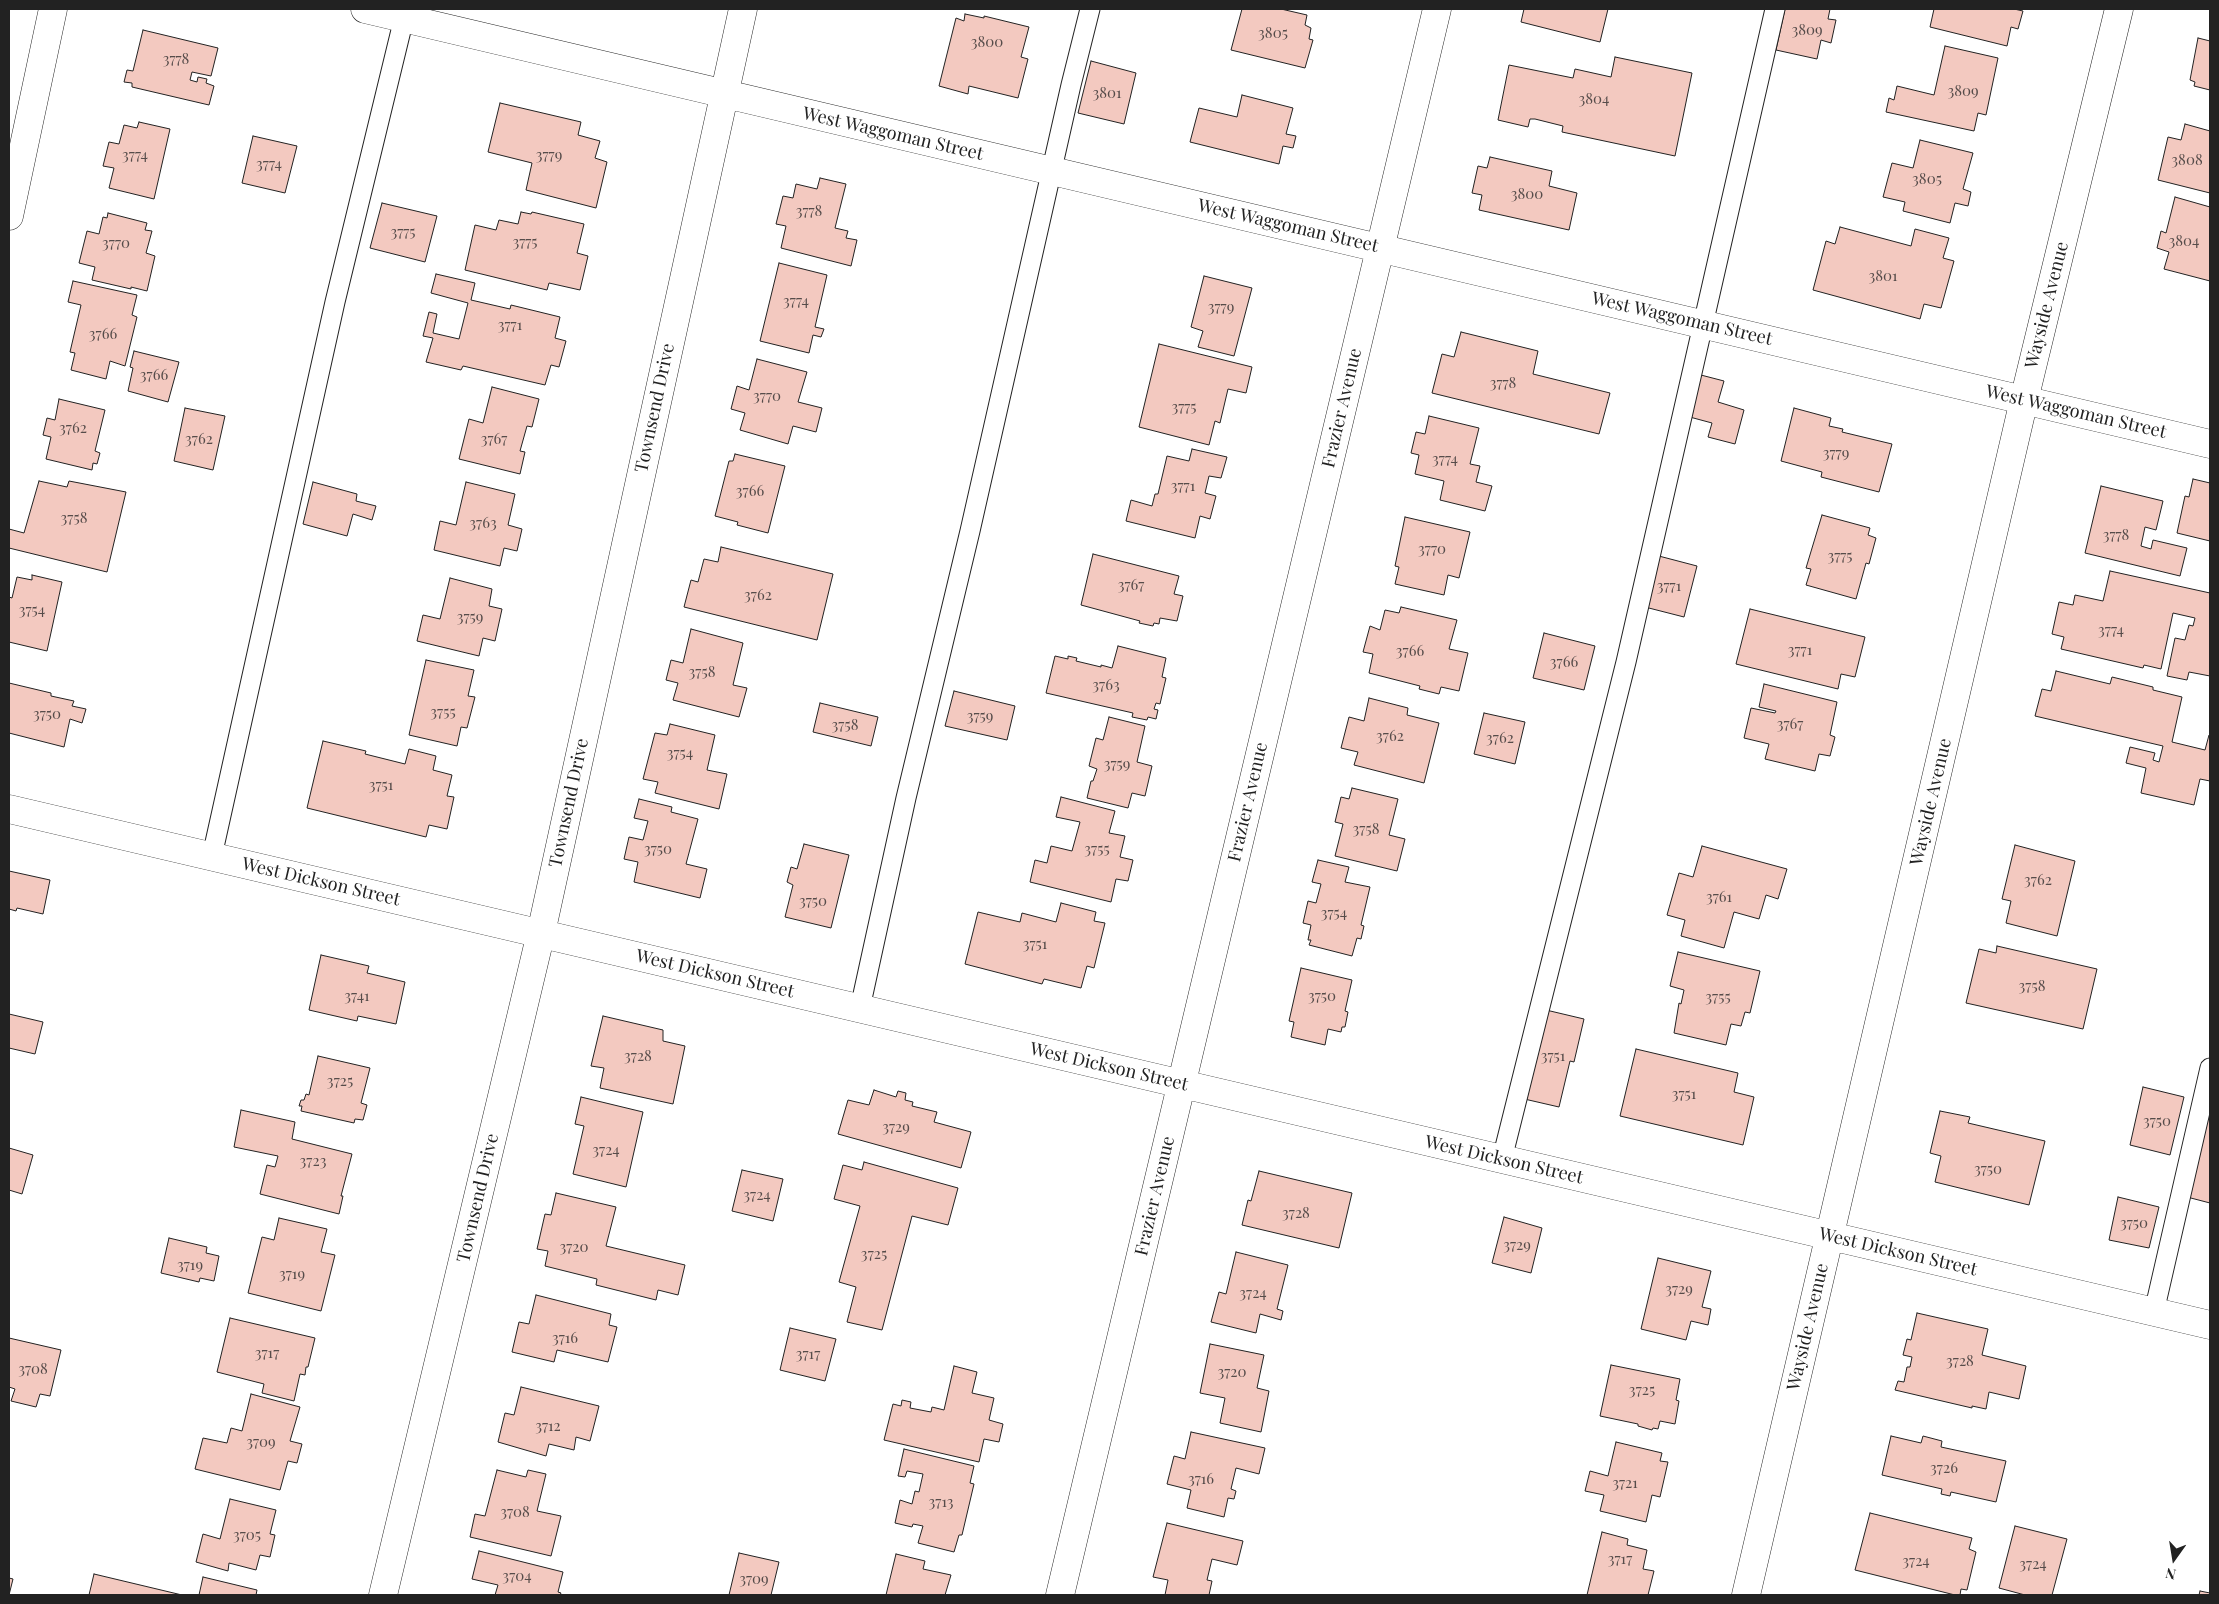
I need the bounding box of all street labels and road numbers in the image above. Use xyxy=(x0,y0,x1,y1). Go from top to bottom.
street label: West Waggoman Street xyxy=(801,103,985,165)
street label: West Waggoman Street xyxy=(1196,195,1380,257)
street label: Wayside Avenue xyxy=(2021,239,2073,371)
street label: West Waggoman Street xyxy=(1590,288,1774,350)
street label: Townsend Drive xyxy=(631,341,679,475)
street label: Frazier Avenue xyxy=(1318,346,1366,470)
street label: West Waggoman Street xyxy=(1984,381,2168,443)
street label: Townsend Drive xyxy=(545,736,593,870)
street label: Wayside Avenue xyxy=(1906,736,1956,868)
street label: Frazier Avenue xyxy=(1224,740,1272,864)
street label: West Dickson Street xyxy=(240,853,402,911)
street label: West Dickson Street xyxy=(634,945,796,1003)
street label: West Dickson Street xyxy=(1028,1038,1190,1096)
street label: Townsend Drive xyxy=(453,1131,503,1265)
street label: West Dickson Street xyxy=(1423,1131,1585,1189)
street label: Frazier Avenue xyxy=(1131,1134,1179,1258)
street label: West Dickson Street xyxy=(1817,1223,1979,1281)
street label: Wayside Avenue xyxy=(1783,1261,1833,1393)

